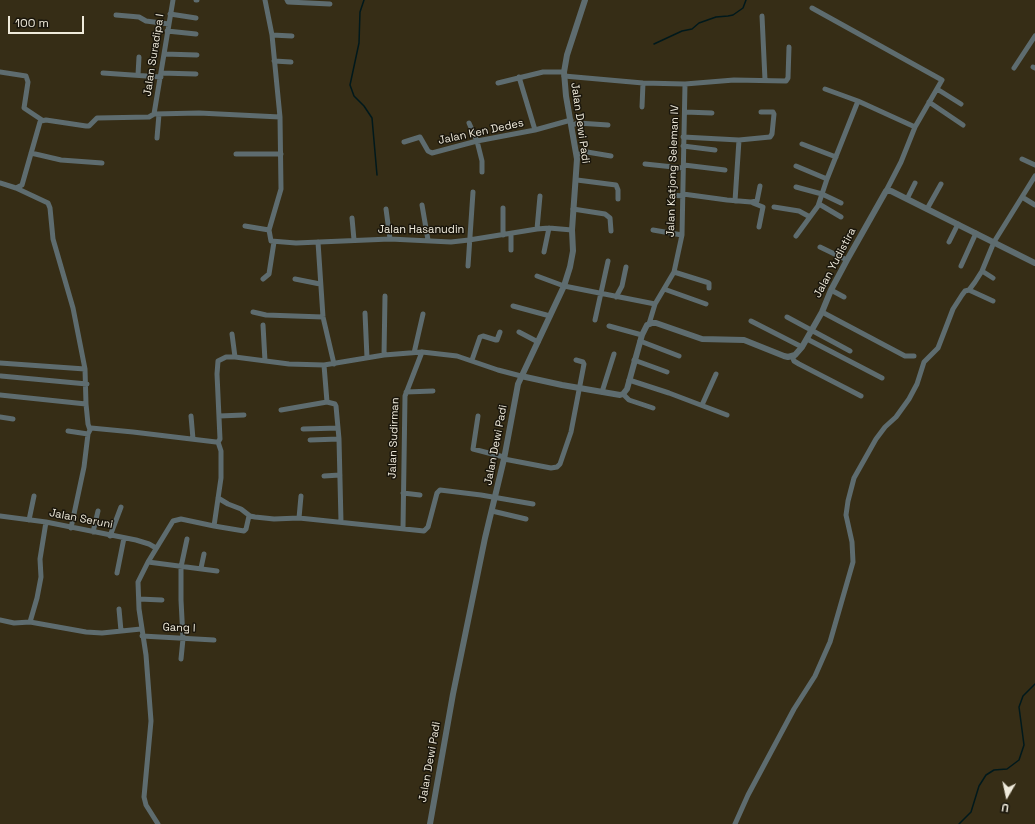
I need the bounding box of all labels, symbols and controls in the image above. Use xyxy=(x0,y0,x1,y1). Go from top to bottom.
scale bar xyxy=(10,8,86,34)
street label: Jalan Suradipa I xyxy=(141,13,167,97)
text: 100 m xyxy=(15,15,49,31)
street label: Jalan Dewi Padi xyxy=(568,82,592,164)
street label: Jalan Katjong Seleman IV xyxy=(664,105,682,237)
street label: Jalan Ken Dedes xyxy=(437,117,525,147)
street label: Jalan Hasanudin xyxy=(378,223,464,237)
street label: Jalan Yudistira xyxy=(811,226,859,300)
street label: Jalan Sudirman xyxy=(386,397,402,479)
street label: Jalan Dewi Padi xyxy=(482,404,510,486)
street label: Jalan Seruni xyxy=(48,506,114,532)
street label: Gang I xyxy=(162,621,196,635)
street label: Jalan Dewi Padi xyxy=(416,721,444,803)
north arrow xyxy=(987,776,1027,816)
text: U xyxy=(1000,800,1010,815)

